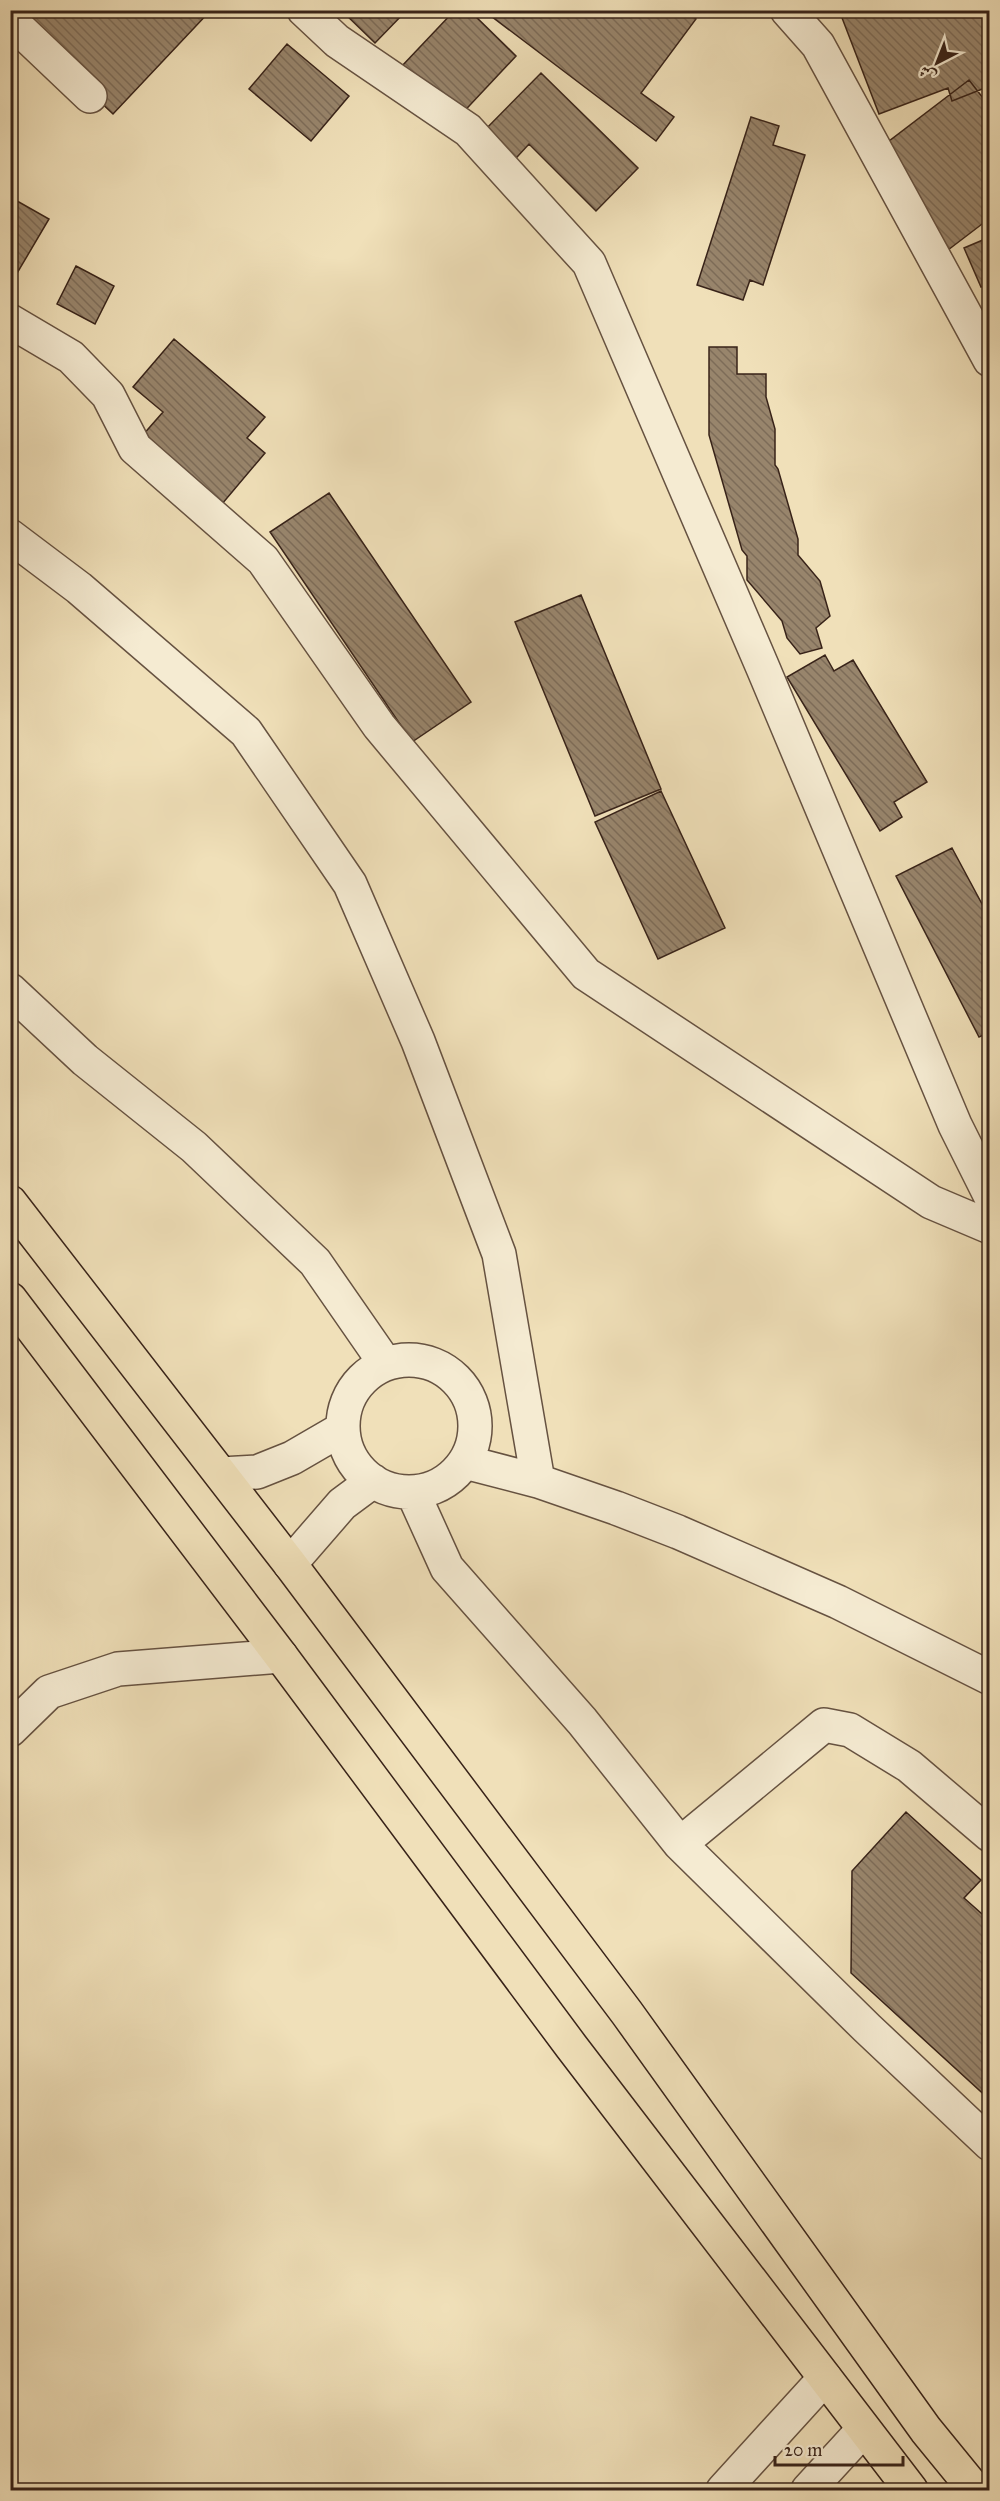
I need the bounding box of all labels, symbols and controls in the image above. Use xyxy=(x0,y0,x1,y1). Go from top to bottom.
north arrow xyxy=(907,33,967,93)
text: ش xyxy=(915,61,940,86)
scale bar xyxy=(775,2429,902,2467)
text: 20 m xyxy=(784,2439,822,2461)

